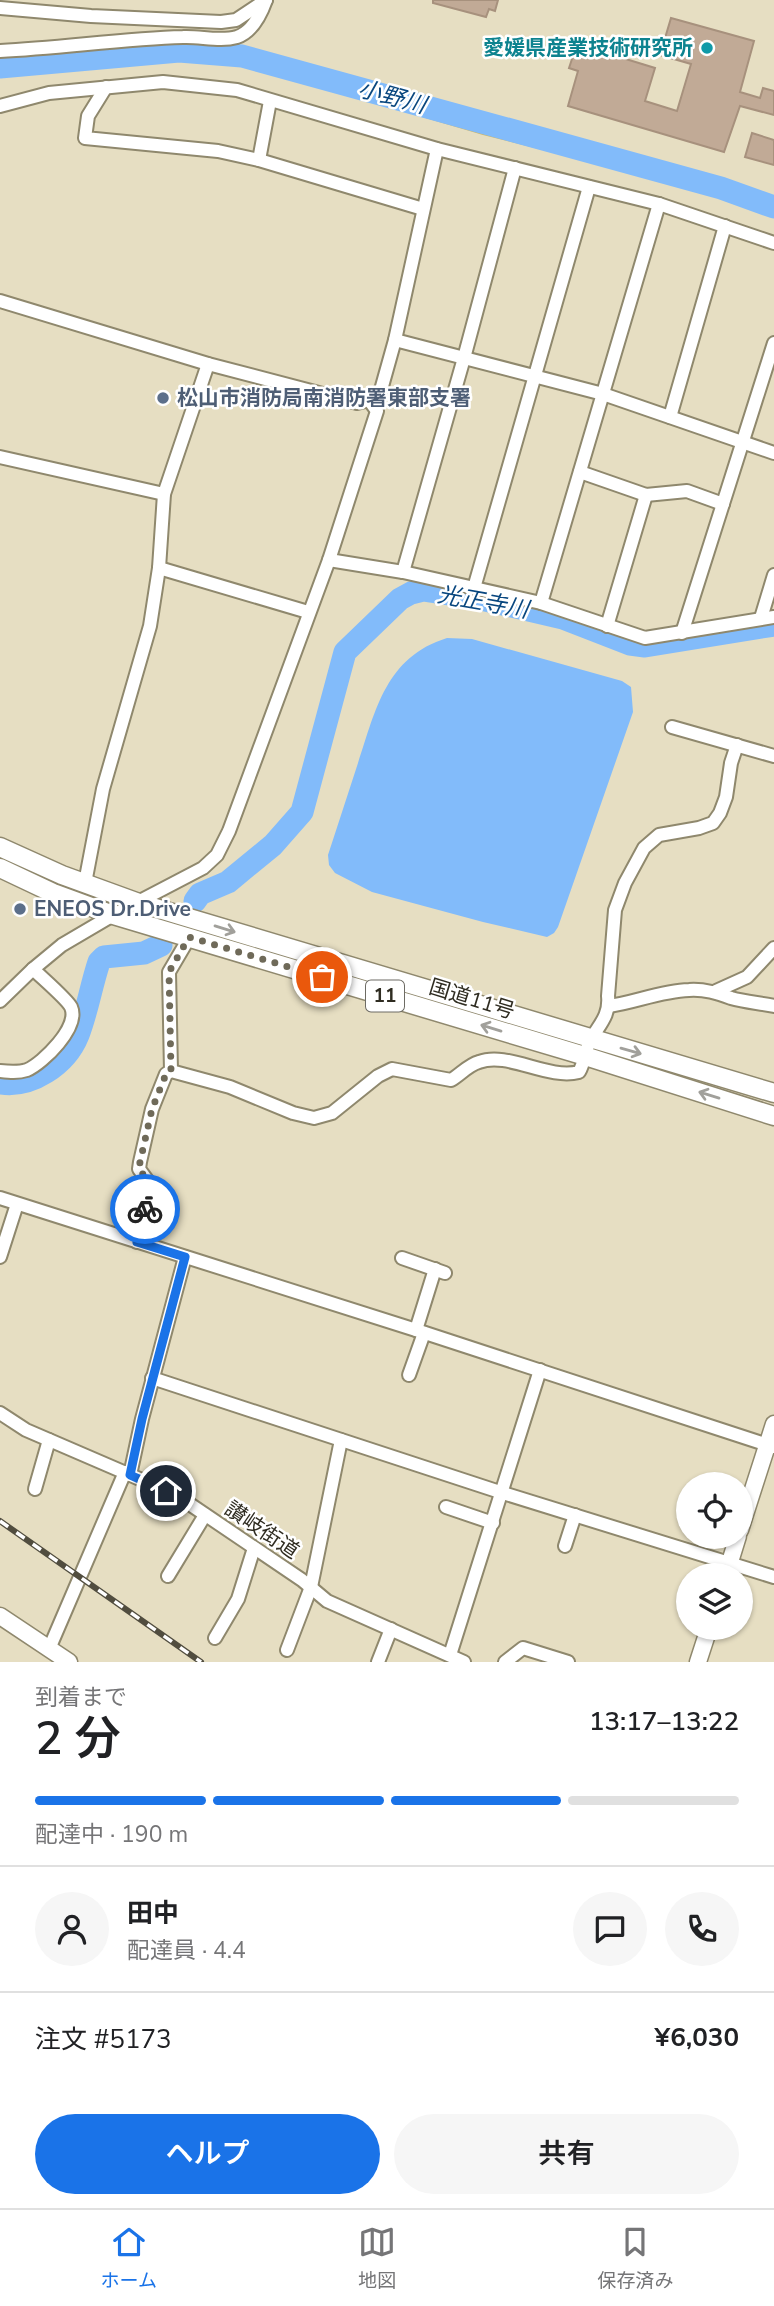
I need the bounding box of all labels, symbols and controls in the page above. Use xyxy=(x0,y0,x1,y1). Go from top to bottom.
place label: 愛媛県産業技術研究所 xyxy=(483,34,693,62)
marker: 愛媛県産業技術研究所 xyxy=(699,40,715,56)
water label: 小野川 xyxy=(355,73,432,122)
place label: 松山市消防局南消防署東部支署 xyxy=(177,384,471,412)
marker: 松山市消防局南消防署東部支署 xyxy=(155,390,171,406)
water label: 光正寺川 xyxy=(435,579,534,626)
place label: ENEOS Dr.Drive xyxy=(34,895,191,923)
marker: ENEOS Dr.Drive xyxy=(12,901,28,917)
one-way arrow xyxy=(214,923,236,936)
pin xyxy=(292,947,352,1007)
icon: bag xyxy=(303,958,341,996)
street label: 国道11号 xyxy=(426,973,518,1025)
road number: 11 xyxy=(366,980,404,1012)
one-way arrow xyxy=(481,1021,503,1034)
one-way arrow xyxy=(619,1046,641,1059)
one-way arrow xyxy=(698,1088,720,1101)
courier xyxy=(110,1174,180,1244)
icon: bike xyxy=(126,1190,164,1228)
pin xyxy=(136,1461,196,1521)
icon: home xyxy=(147,1472,185,1510)
map controls xyxy=(676,1472,753,1640)
button: locate xyxy=(676,1472,753,1549)
street label: 讃岐街道 xyxy=(219,1495,305,1565)
button: layers xyxy=(676,1563,753,1640)
text: 到着まで xyxy=(35,1682,127,1713)
text: 13:17–13:22 xyxy=(589,1704,739,1739)
text: 2 分 xyxy=(35,1707,121,1770)
text: 配達中 · 190 m xyxy=(35,1819,188,1850)
button: person xyxy=(35,1892,109,1966)
button: chat xyxy=(573,1892,647,1966)
button: phone xyxy=(665,1892,739,1966)
text: 田中 xyxy=(127,1896,179,1931)
text: 配達員 · 4.4 xyxy=(127,1935,246,1966)
text: ¥6,030 xyxy=(655,2020,739,2055)
text: 注文 #5173 xyxy=(35,2022,172,2057)
button: ヘルプ xyxy=(35,2114,380,2194)
button: 共有 xyxy=(394,2114,739,2194)
tab: ホーム xyxy=(101,2223,157,2294)
tab: 地図 xyxy=(358,2223,396,2294)
tab: 保存済み xyxy=(597,2223,673,2294)

